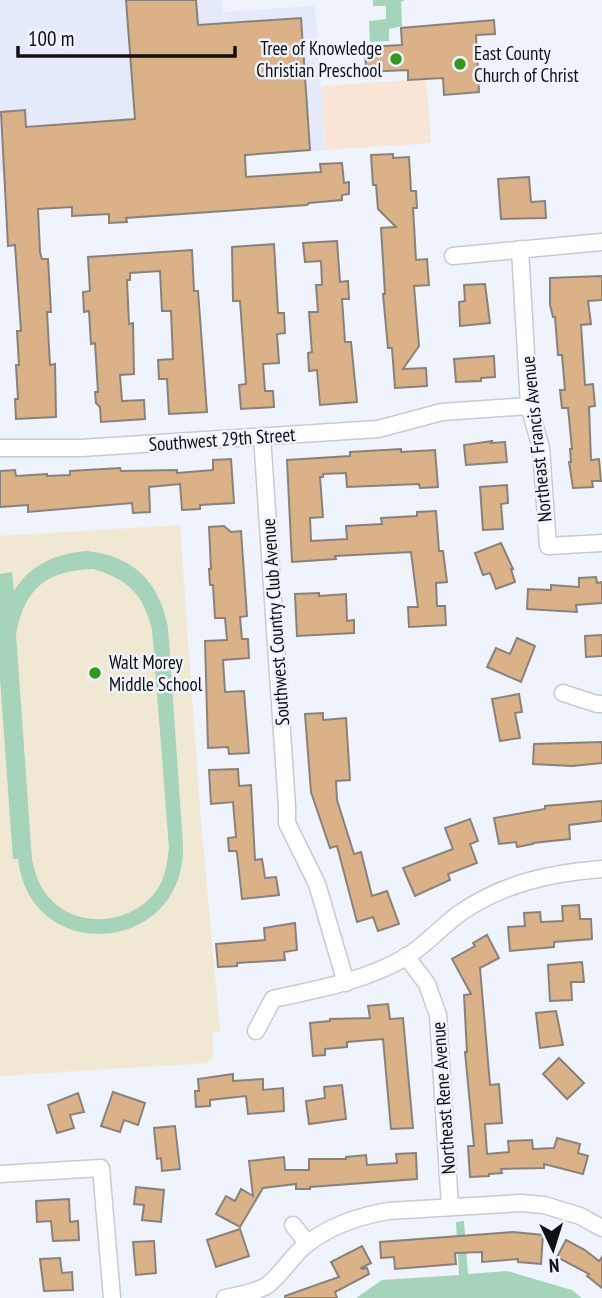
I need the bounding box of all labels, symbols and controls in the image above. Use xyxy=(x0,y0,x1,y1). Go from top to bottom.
scale bar xyxy=(18,14,234,58)
text: 100 m xyxy=(28,25,74,52)
place label: Tree of Knowledge Christian Preschool xyxy=(256,36,383,82)
place label: East County Church of Christ xyxy=(474,41,579,87)
marker: Tree of Knowledge Christian Preschool xyxy=(388,51,404,67)
marker: East County Church of Christ xyxy=(452,56,468,72)
street label: Northeast Francis Avenue xyxy=(515,355,557,523)
street label: Southwest 29th Street xyxy=(148,422,297,456)
street label: Southwest Country Club Avenue xyxy=(256,517,294,727)
place label: Walt Morey Middle School xyxy=(109,650,203,696)
marker: Walt Morey Middle School xyxy=(87,665,103,681)
street label: Northeast Rene Avenue xyxy=(426,1021,460,1175)
north arrow xyxy=(518,1214,588,1284)
text: N xyxy=(548,1254,560,1278)

